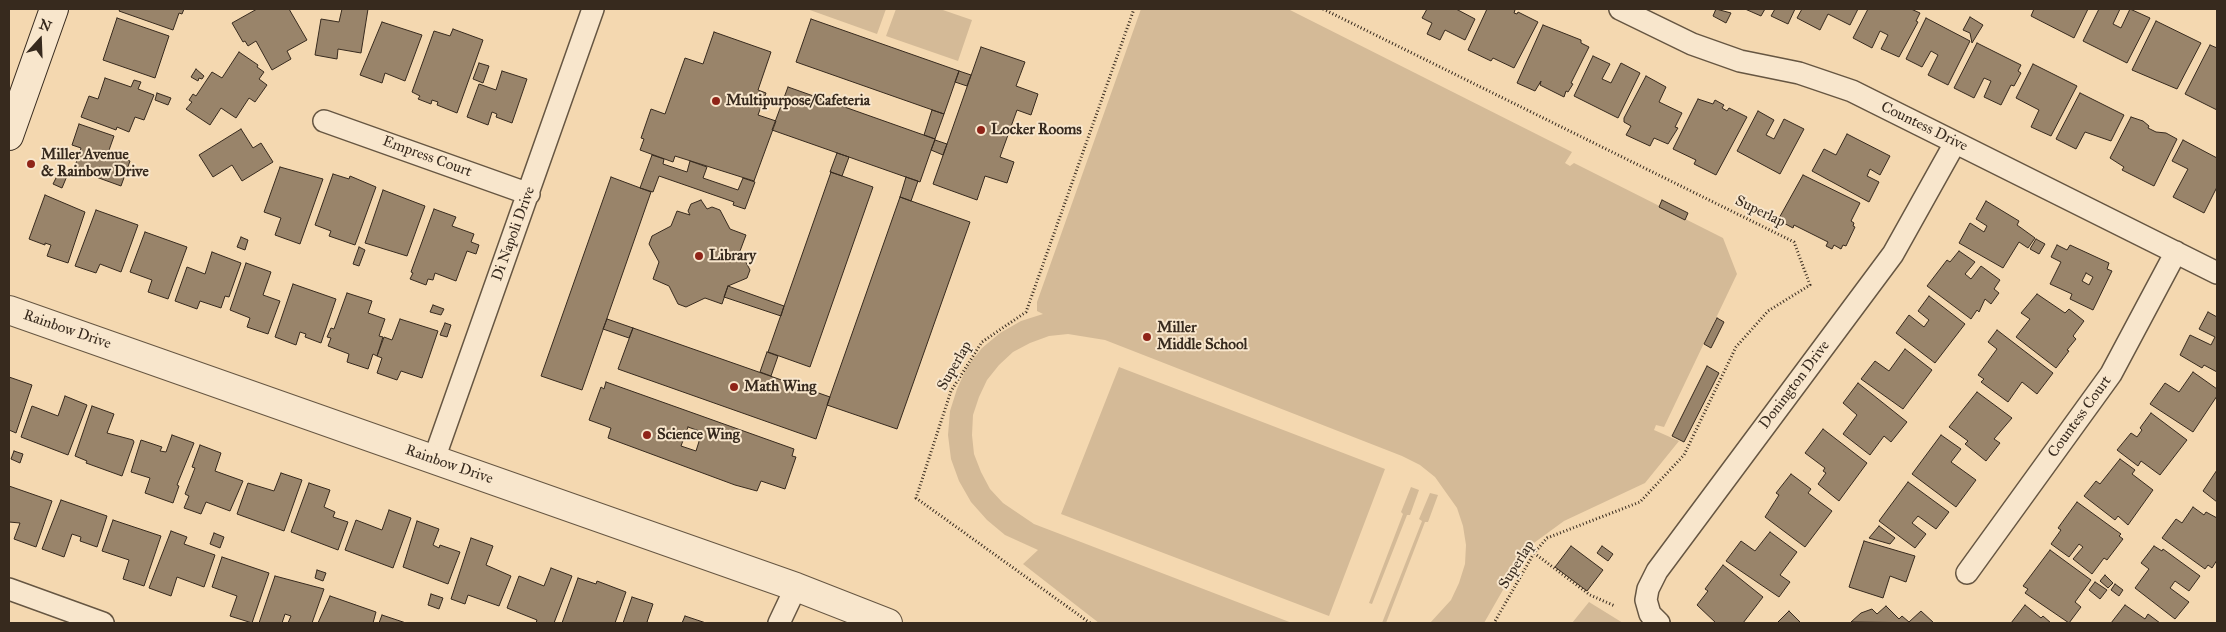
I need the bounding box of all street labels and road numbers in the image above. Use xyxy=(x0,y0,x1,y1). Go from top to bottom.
street label: Countess Drive xyxy=(1878,98,1970,156)
street label: Empress Court xyxy=(380,133,474,181)
street label: Di Napoli Drive xyxy=(489,184,539,284)
street label: Superlap xyxy=(1732,192,1788,232)
street label: Rainbow Drive xyxy=(21,307,113,353)
street label: Donington Drive xyxy=(1756,337,1834,433)
street label: Superlap xyxy=(934,338,976,394)
street label: Countess Court xyxy=(2044,373,2116,461)
street label: Rainbow Drive xyxy=(403,442,495,488)
street label: Superlap xyxy=(1495,537,1539,593)

